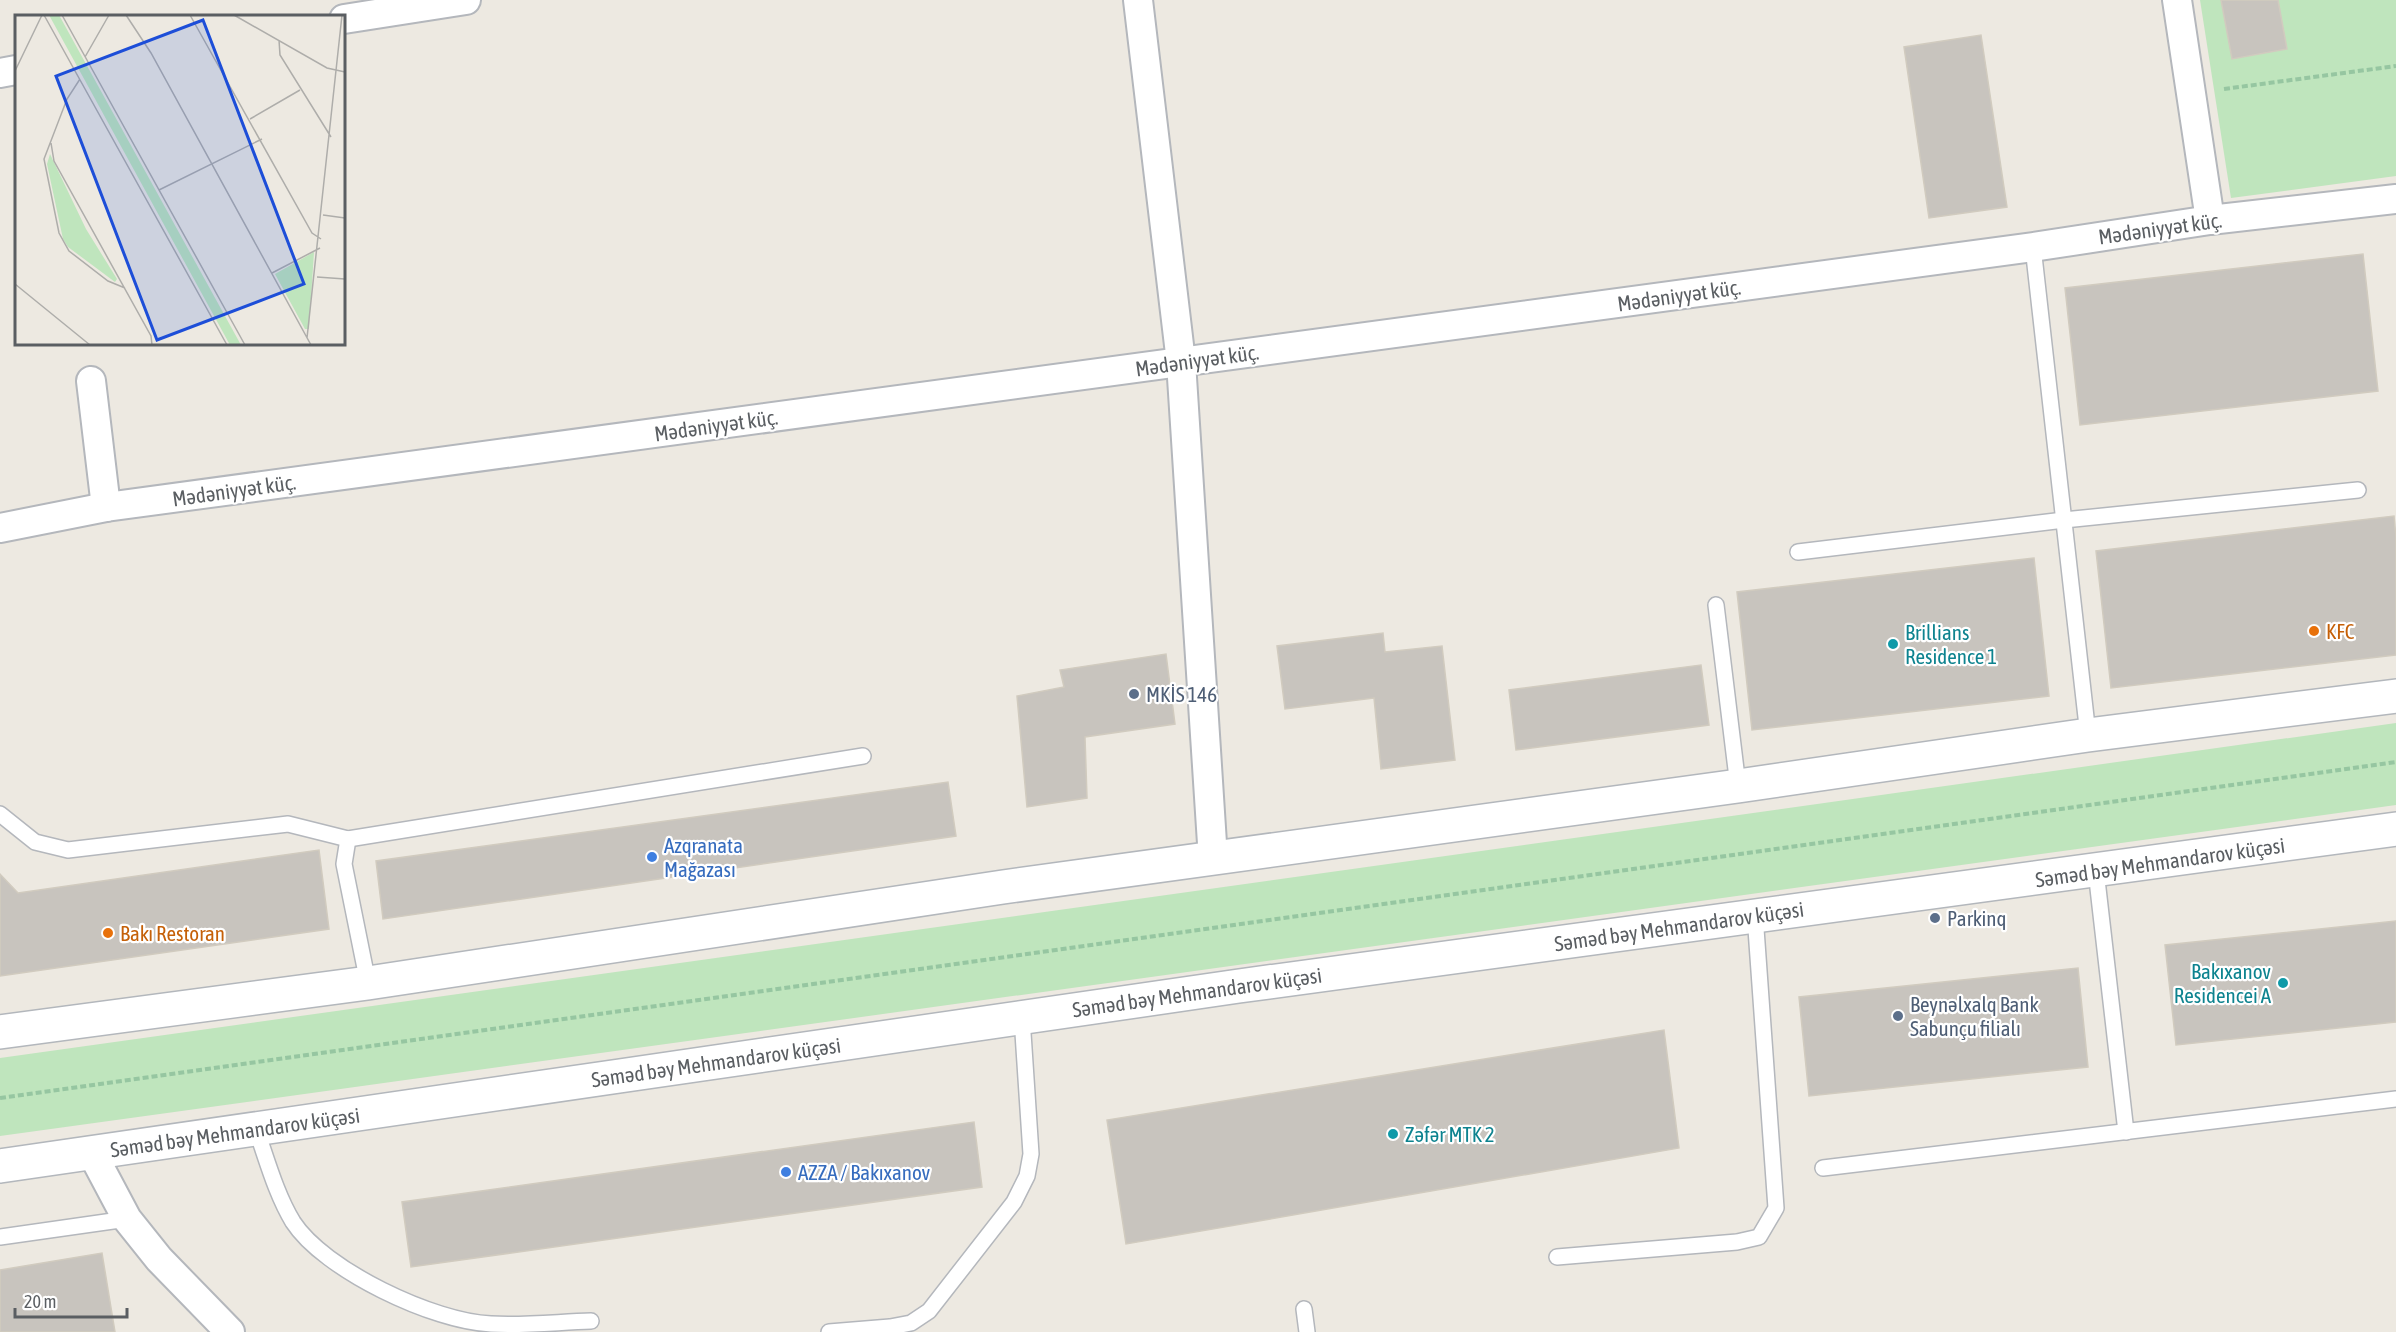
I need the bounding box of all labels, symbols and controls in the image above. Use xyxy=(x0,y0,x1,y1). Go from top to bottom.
inset map xyxy=(15,15,345,345)
street label: Mədəniyyət küç. xyxy=(2097,207,2223,249)
street label: Mədəniyyət küç. xyxy=(1616,274,1742,316)
street label: Mədəniyyət küç. xyxy=(1134,339,1260,381)
street label: Mədəniyyət küç. xyxy=(653,404,779,446)
street label: Mədəniyyət küç. xyxy=(171,469,297,511)
place label: KFC xyxy=(2326,619,2355,643)
place label: Brillians Residence 1 xyxy=(1905,620,1997,668)
marker: KFC xyxy=(2307,624,2321,638)
marker: Brillians Residence 1 xyxy=(1886,637,1900,651)
place label: MKİS 146 xyxy=(1146,682,1217,706)
marker: MKİS 146 xyxy=(1127,687,1141,701)
place label: Azqranata Mağazası xyxy=(664,833,743,881)
street label: Səməd bəy Mehmandarov küçəsi xyxy=(2034,833,2286,891)
marker: Azqranata Mağazası xyxy=(645,850,659,864)
street label: Səməd bəy Mehmandarov küçəsi xyxy=(1553,897,1805,955)
place label: Parkinq xyxy=(1947,906,2006,930)
marker: Parkinq xyxy=(1928,911,1942,925)
place label: Bakı Restoran xyxy=(120,921,225,945)
marker: Bakı Restoran xyxy=(101,926,115,940)
place label: Bakıxanov Residencei A xyxy=(2174,959,2272,1007)
street label: Səməd bəy Mehmandarov küçəsi xyxy=(1071,963,1323,1021)
marker: Bakıxanov Residencei A xyxy=(2276,976,2290,990)
place label: Beynəlxalq Bank Sabunçu filialı xyxy=(1910,992,2039,1040)
marker: Beynəlxalq Bank Sabunçu filialı xyxy=(1891,1009,1905,1023)
street label: Səməd bəy Mehmandarov küçəsi xyxy=(590,1033,842,1091)
street label: Səməd bəy Mehmandarov küçəsi xyxy=(109,1103,361,1161)
place label: Zəfər MTK 2 xyxy=(1405,1122,1495,1146)
marker: Zəfər MTK 2 xyxy=(1386,1127,1400,1141)
place label: AZZA / Bakıxanov xyxy=(798,1160,931,1184)
marker: AZZA / Bakıxanov xyxy=(779,1165,793,1179)
scale bar xyxy=(15,1281,128,1319)
text: 20 m xyxy=(24,1291,56,1312)

